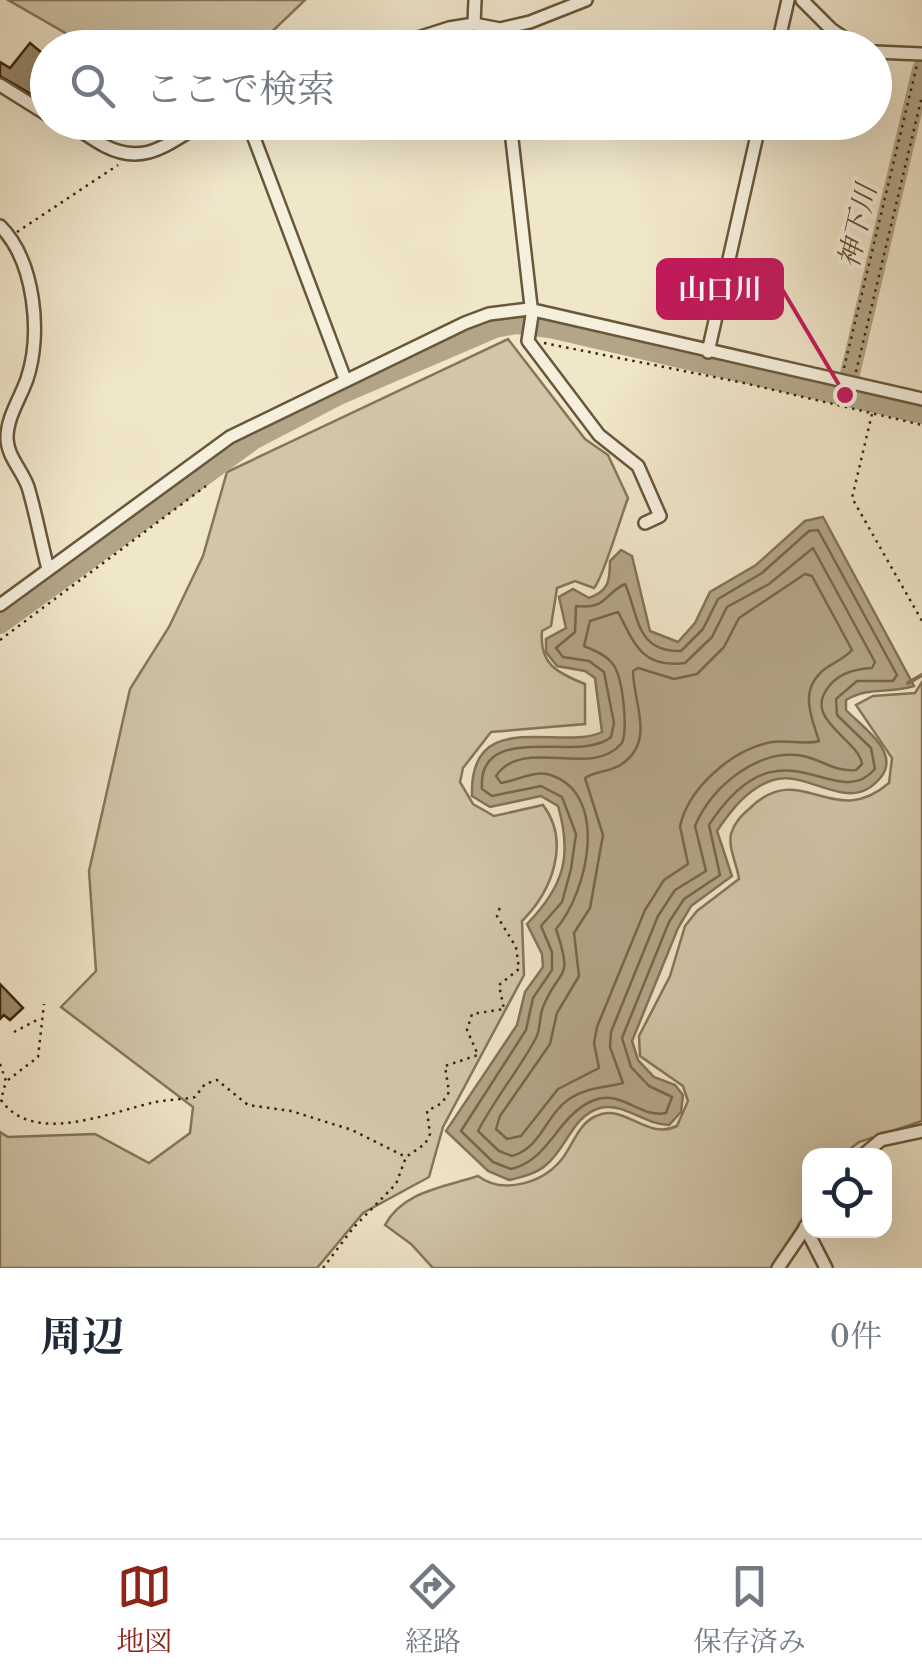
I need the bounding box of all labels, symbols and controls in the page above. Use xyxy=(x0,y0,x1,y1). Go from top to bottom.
search box xyxy=(30,30,892,140)
icon: search xyxy=(65,58,120,113)
text: ここで検索 xyxy=(145,65,335,112)
water label: 神下川 xyxy=(831,178,884,271)
callout: 山口川 xyxy=(658,260,782,318)
text: 山口川 xyxy=(678,272,762,306)
map controls xyxy=(802,1148,892,1238)
button: locate xyxy=(802,1148,892,1238)
text: 周辺 xyxy=(40,1310,124,1362)
text: 0件 xyxy=(830,1316,882,1355)
tab: 地図 xyxy=(116,1559,172,1659)
tab: 経路 xyxy=(405,1559,461,1659)
tab: 保存済み xyxy=(694,1559,806,1659)

